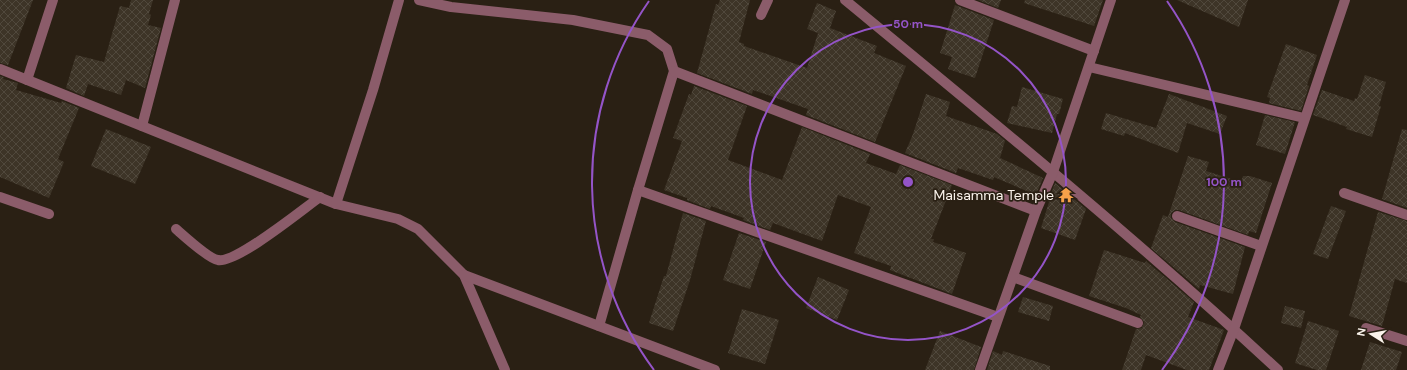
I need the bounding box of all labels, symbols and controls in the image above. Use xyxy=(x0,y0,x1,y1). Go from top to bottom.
text: 50 m xyxy=(893,16,923,32)
text: 100 m xyxy=(1206,174,1242,190)
centre of rings xyxy=(901,175,915,189)
place label: Maisamma Temple xyxy=(933,186,1054,204)
temple icon: Maisamma Temple xyxy=(1057,186,1075,204)
north arrow xyxy=(1351,314,1391,354)
text: N xyxy=(1354,327,1369,337)

